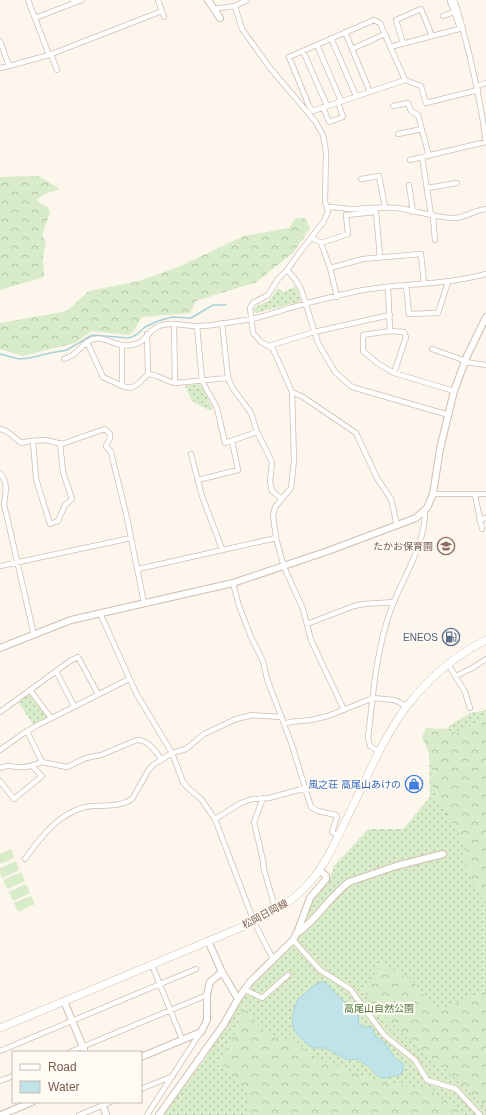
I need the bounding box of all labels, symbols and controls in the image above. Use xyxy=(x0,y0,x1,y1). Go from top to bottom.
school or university icon: たかお保育園 xyxy=(436,536,456,556)
place label: たかお保育園 xyxy=(373,541,433,552)
fuel station icon: ENEOS xyxy=(441,627,461,647)
place label: ENEOS xyxy=(403,632,438,643)
shop icon: 風之荘 高尾山あけの xyxy=(404,774,424,794)
place label: 風之荘 高尾山あけの xyxy=(308,779,401,790)
street label: 松岡日岡線 xyxy=(240,897,290,931)
park label: 高尾山自然公園 xyxy=(344,1003,414,1014)
legend xyxy=(12,1051,142,1103)
text: Road xyxy=(48,1060,77,1074)
text: Water xyxy=(48,1080,80,1094)

